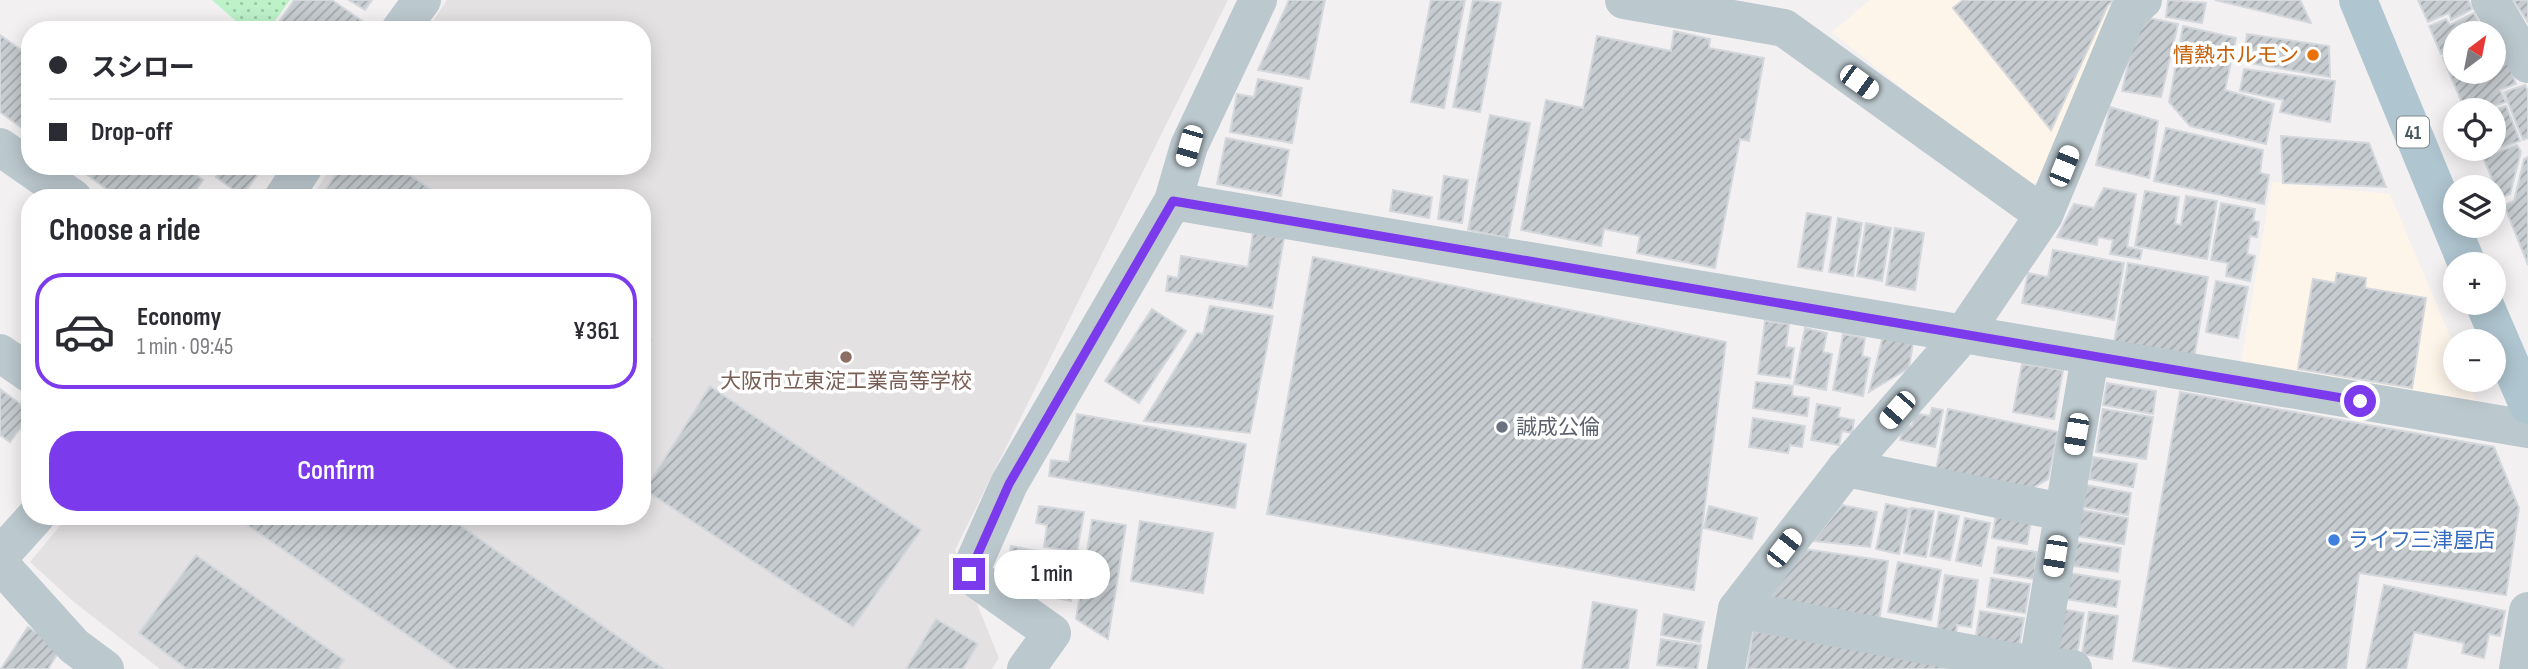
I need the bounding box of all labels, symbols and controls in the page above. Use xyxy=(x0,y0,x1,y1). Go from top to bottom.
north arrow xyxy=(2443,21,2506,84)
map controls xyxy=(2443,21,2506,392)
place label: 情熱ホルモン xyxy=(2173,43,2299,68)
marker: 情熱ホルモン xyxy=(2305,47,2321,63)
text: スシロー xyxy=(91,53,195,84)
car xyxy=(1836,61,1883,103)
button: locate xyxy=(2443,98,2506,161)
road number: 41 xyxy=(2397,116,2429,148)
text: Drop-off xyxy=(91,117,172,148)
car xyxy=(1174,123,1205,169)
car xyxy=(2047,143,2082,189)
button: layers xyxy=(2443,175,2506,238)
text: Choose a ride xyxy=(49,211,201,250)
button: + xyxy=(2443,252,2506,315)
icon: car xyxy=(53,300,116,363)
text: Economy xyxy=(137,302,221,333)
text: ¥361 xyxy=(573,316,619,347)
button: − xyxy=(2443,329,2506,392)
text: 1 min · 09:45 xyxy=(137,333,233,361)
marker: 大阪市立東淀工業高等学校 xyxy=(838,349,854,365)
place label: 大阪市立東淀工業高等学校 xyxy=(720,369,972,394)
route start xyxy=(2344,385,2376,417)
car xyxy=(1876,387,1919,433)
car xyxy=(2063,411,2090,457)
place label: 誠成公倫 xyxy=(1516,415,1600,440)
marker: 誠成公倫 xyxy=(1494,419,1510,435)
button: Confirm xyxy=(49,431,623,511)
car xyxy=(1763,525,1806,571)
place label: ライフ三津屋店 xyxy=(2348,528,2495,553)
marker: ライフ三津屋店 xyxy=(2326,532,2342,548)
car xyxy=(2042,534,2069,578)
callout: 1 min xyxy=(993,550,1109,598)
route end xyxy=(953,558,985,590)
text: 1 min xyxy=(1031,560,1073,588)

